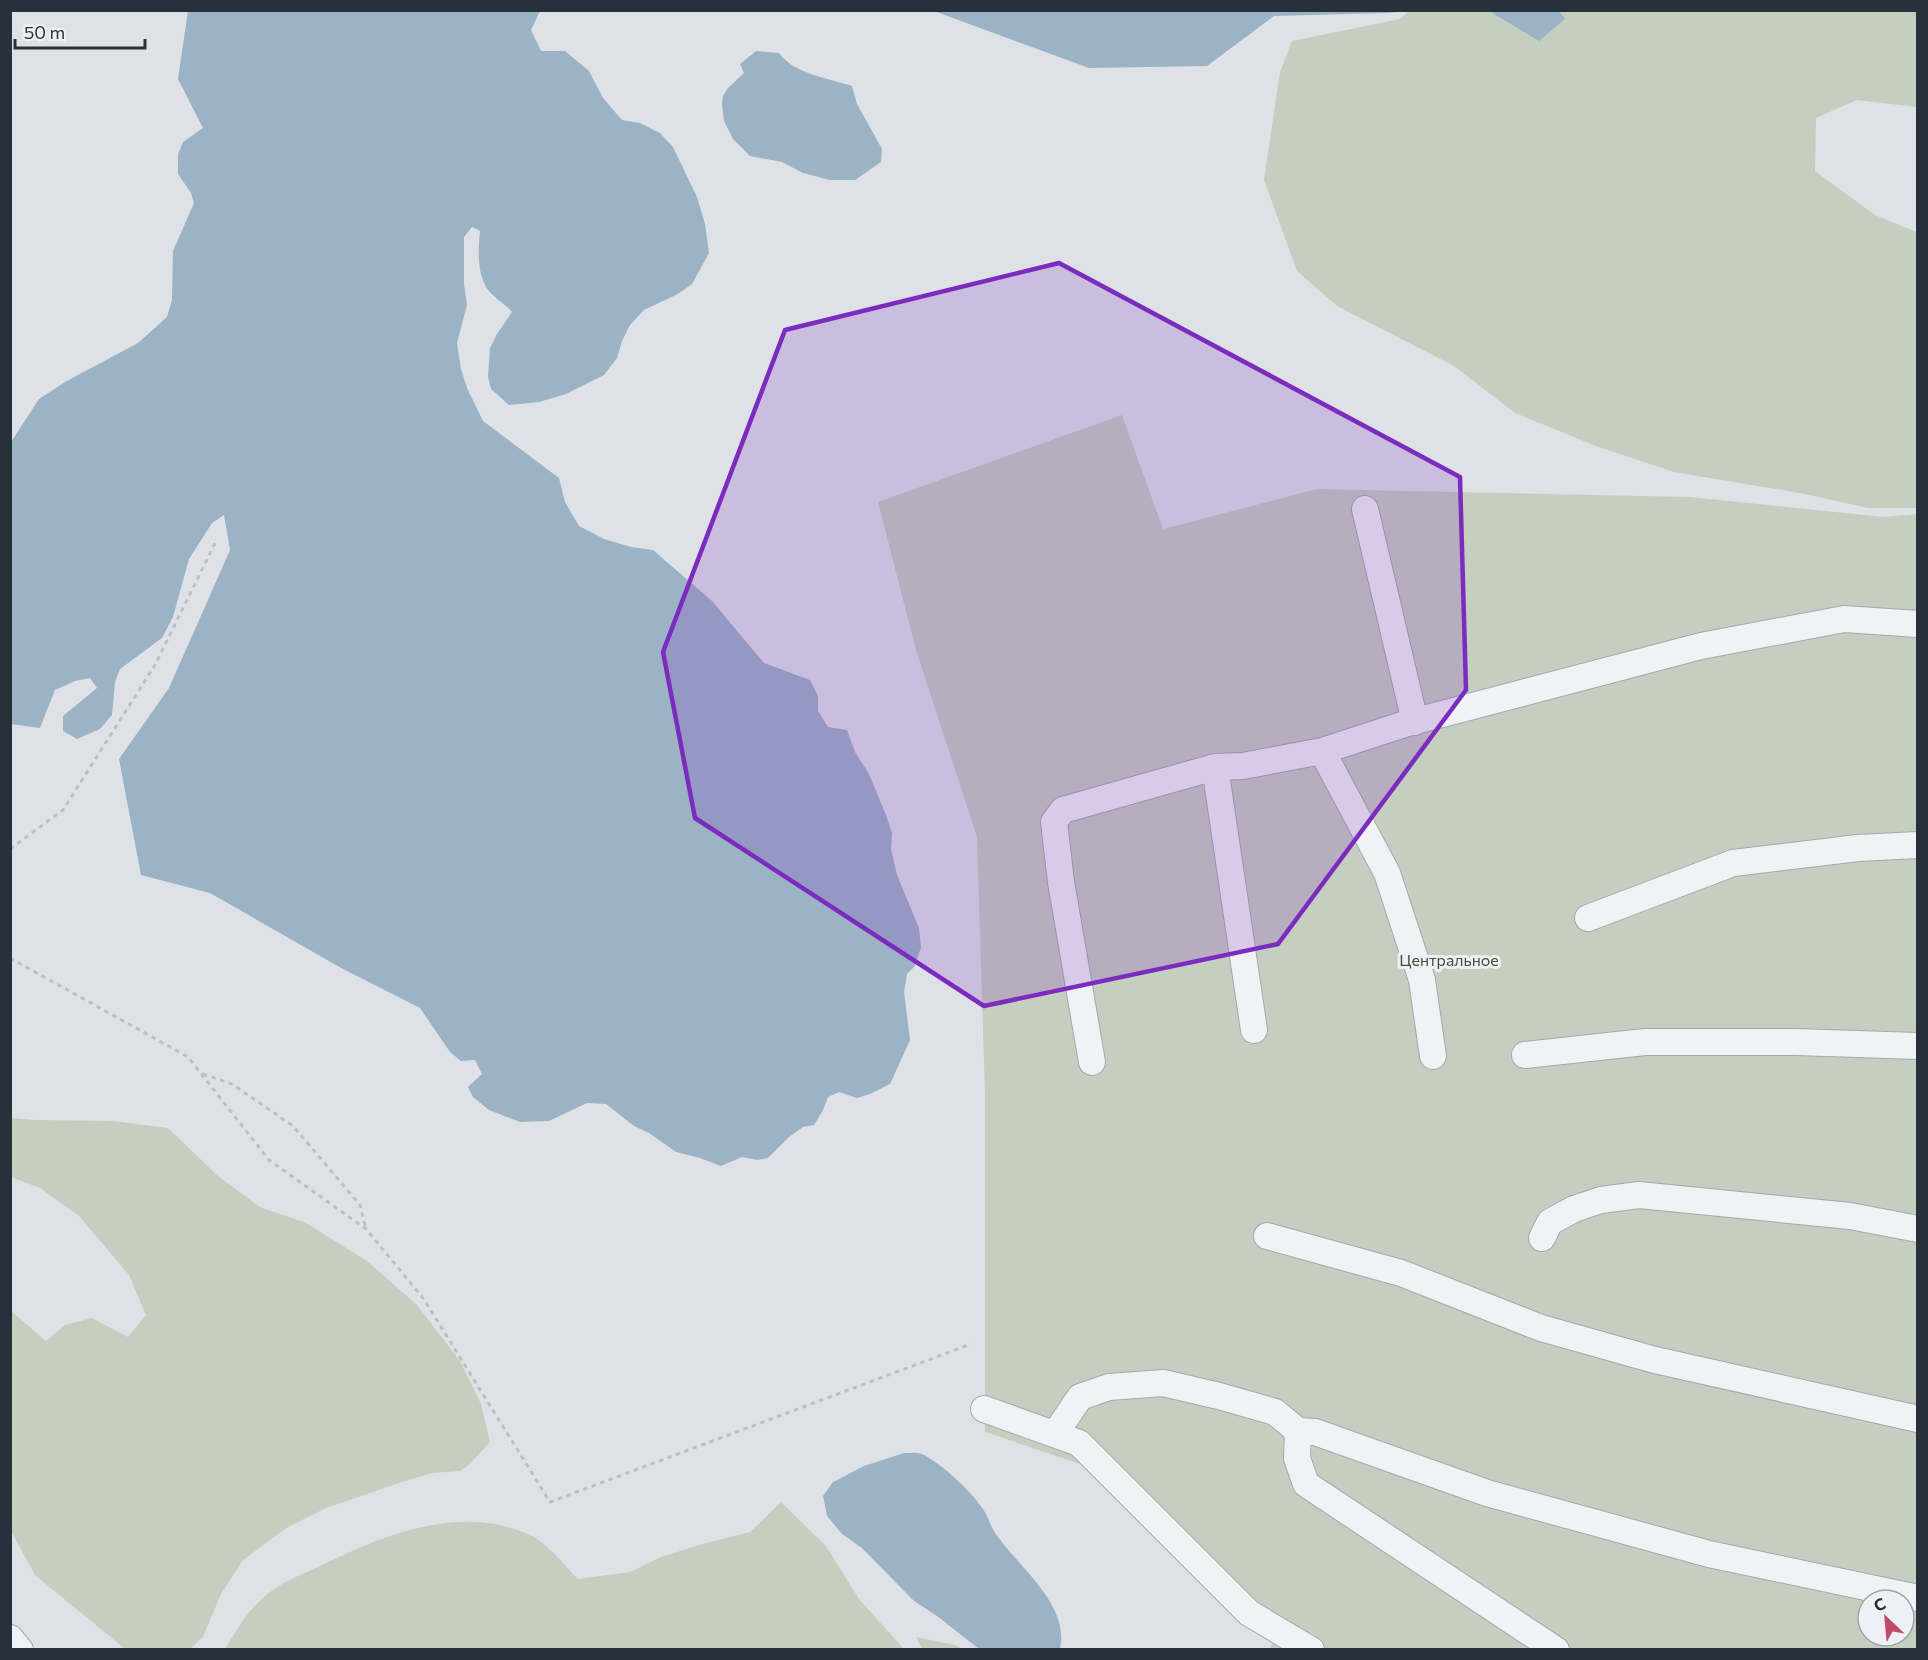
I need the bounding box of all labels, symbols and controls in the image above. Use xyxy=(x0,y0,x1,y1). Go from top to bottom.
scale bar xyxy=(15,12,146,50)
text: 50 m xyxy=(24,21,65,43)
park label: Центральное xyxy=(1399,950,1499,969)
north arrow xyxy=(1856,1588,1916,1648)
text: С xyxy=(1870,1593,1888,1615)

